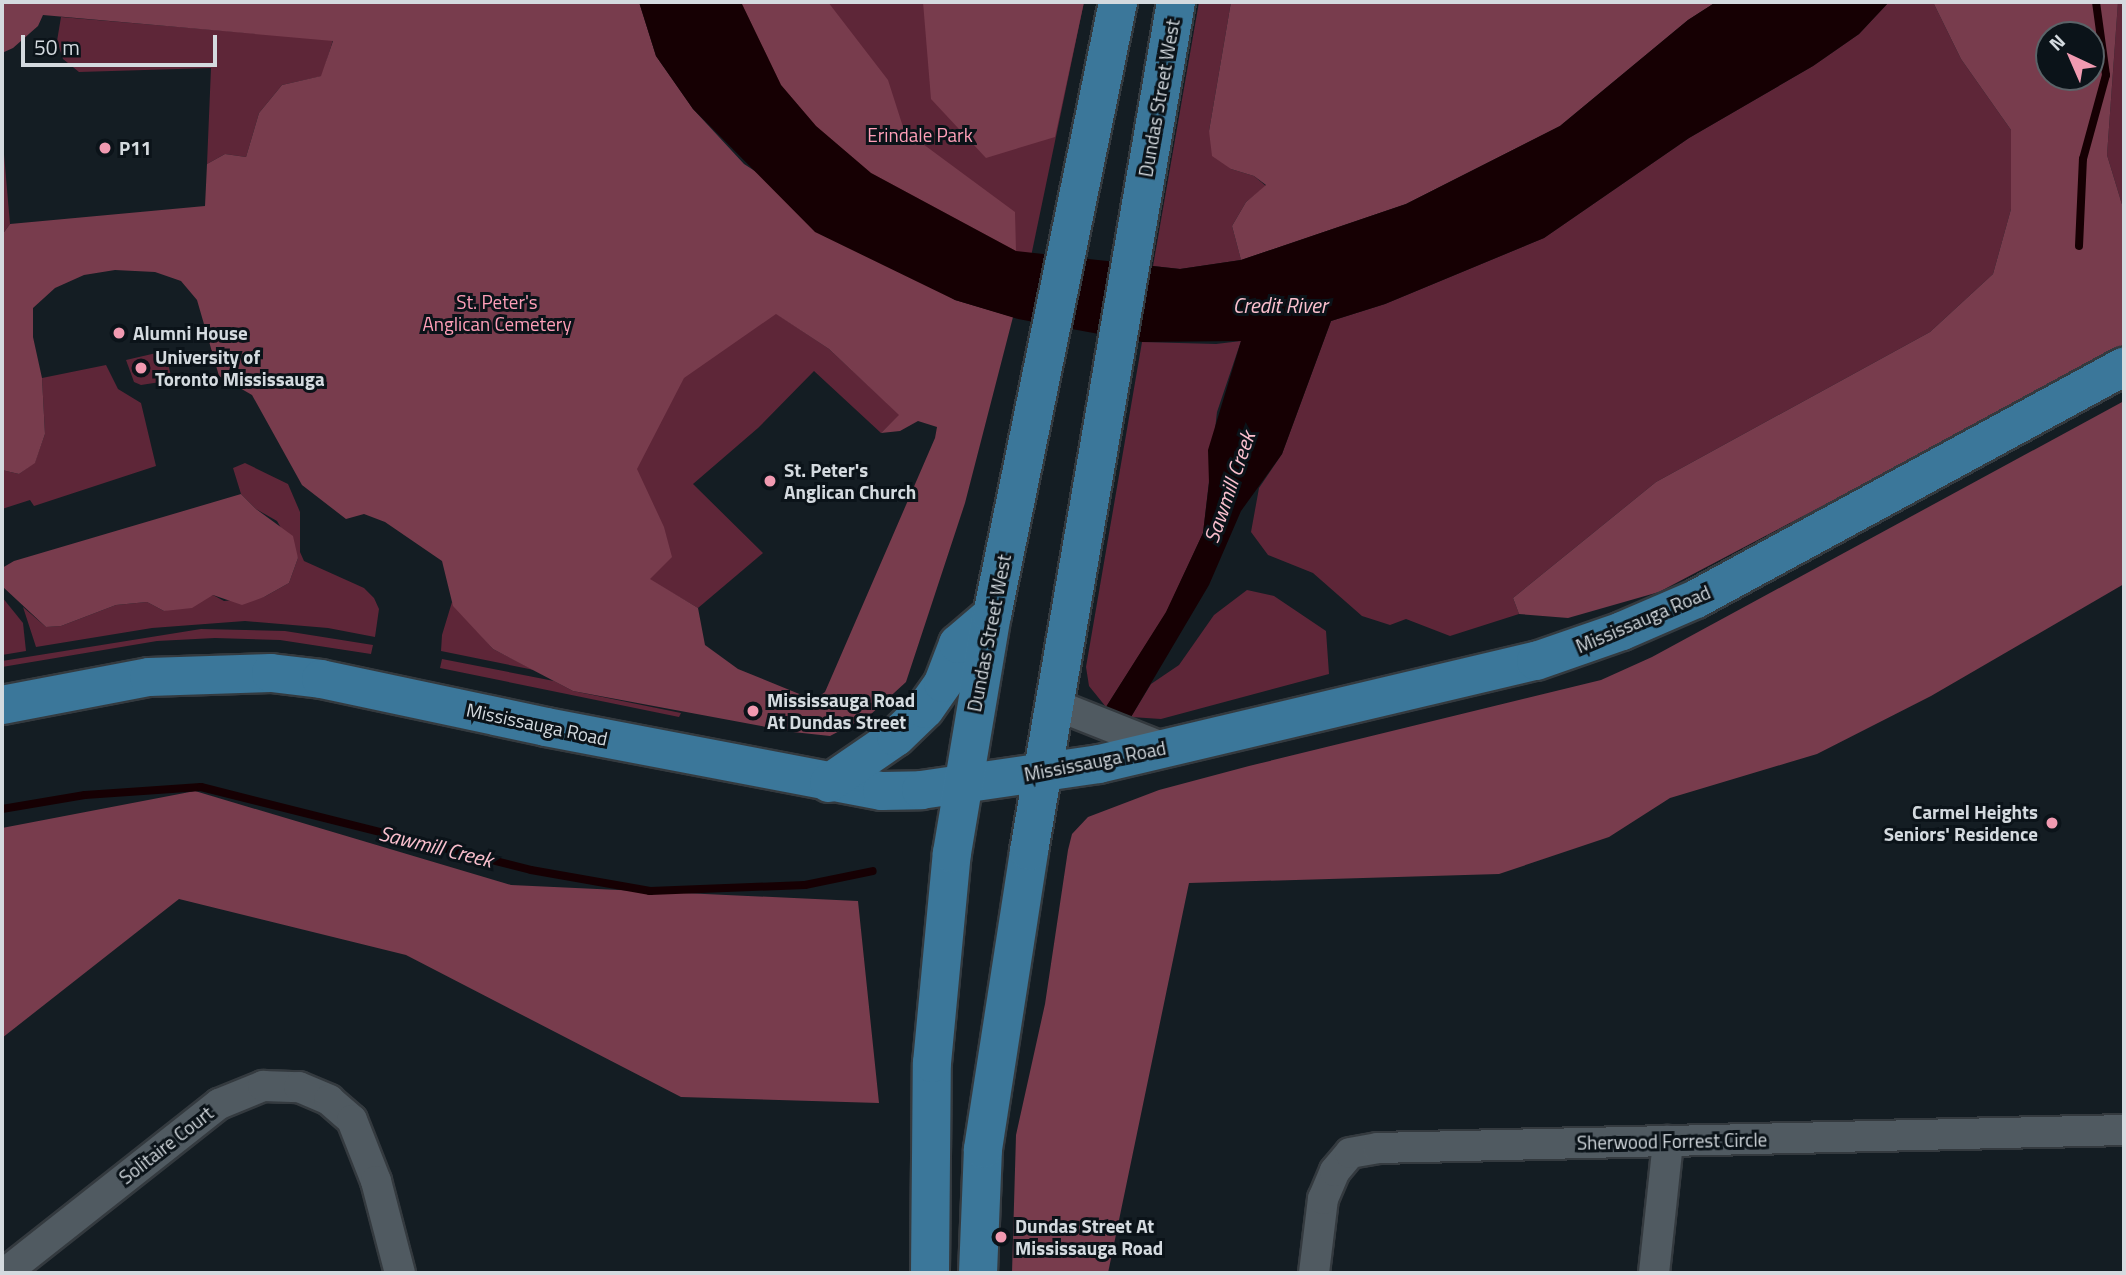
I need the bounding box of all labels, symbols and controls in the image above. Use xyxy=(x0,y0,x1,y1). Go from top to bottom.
street label: Dundas Street West xyxy=(1134,17,1184,179)
scale bar xyxy=(24,21,220,65)
north arrow xyxy=(2035,21,2105,91)
text: N xyxy=(2042,27,2071,57)
text: 50 m xyxy=(34,31,80,63)
park label: Erindale Park xyxy=(867,124,973,146)
place label: P11 xyxy=(119,137,151,159)
marker: P11 xyxy=(97,140,113,156)
park label: St. Peter's Anglican Cemetery xyxy=(422,291,572,335)
water label: Credit River xyxy=(1233,292,1327,318)
place label: Alumni House xyxy=(133,322,248,344)
marker: Alumni House xyxy=(111,325,127,341)
place label: University of Toronto Mississauga xyxy=(155,346,325,390)
marker: University of Toronto Mississauga xyxy=(133,360,149,376)
water label: Sawmill Creek xyxy=(1198,428,1260,546)
place label: St. Peter's Anglican Church xyxy=(784,459,916,503)
marker: St. Peter's Anglican Church xyxy=(762,473,778,489)
street label: Dundas Street West xyxy=(963,552,1015,714)
street label: Mississauga Road xyxy=(1572,580,1714,658)
place label: Mississauga Road At Dundas Street xyxy=(767,689,915,733)
street label: Mississauga Road xyxy=(464,698,610,750)
marker: Mississauga Road At Dundas Street xyxy=(745,703,761,719)
street label: Mississauga Road xyxy=(1022,736,1168,786)
place label: Carmel Heights Seniors' Residence xyxy=(1884,801,2038,845)
marker: Carmel Heights Seniors' Residence xyxy=(2044,815,2060,831)
water label: Sawmill Creek xyxy=(377,820,495,872)
street label: Solitaire Court xyxy=(114,1101,218,1189)
street label: Sherwood Forrest Circle xyxy=(1577,1128,1767,1154)
place label: Dundas Street At Mississauga Road xyxy=(1015,1215,1163,1259)
marker: Dundas Street At Mississauga Road xyxy=(993,1229,1009,1245)

